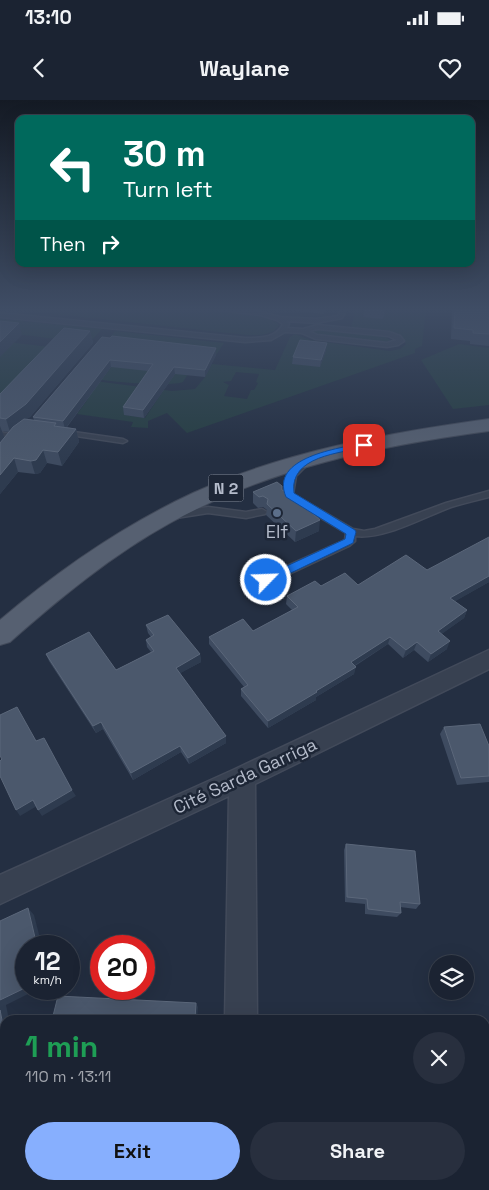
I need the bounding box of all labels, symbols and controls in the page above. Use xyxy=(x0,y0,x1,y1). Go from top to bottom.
text: 13:10 xyxy=(25,5,72,30)
icon: back xyxy=(25,54,53,82)
text: Waylane xyxy=(199,54,290,82)
icon: heart xyxy=(436,54,464,82)
text: 30 m xyxy=(123,132,206,176)
icon: left xyxy=(40,135,105,200)
text: Turn left xyxy=(123,175,213,203)
icon: right xyxy=(96,230,124,258)
text: Then xyxy=(40,232,86,257)
pin xyxy=(343,424,385,466)
icon: arrive xyxy=(350,431,378,459)
road number: N 2 xyxy=(208,474,244,502)
marker: Elf xyxy=(271,507,283,519)
place label: Elf xyxy=(266,520,288,543)
position arrow xyxy=(239,553,291,605)
street label: Cité Sarda Garriga xyxy=(169,732,320,819)
speed limit sign: 20 xyxy=(90,935,155,1000)
text: 12 xyxy=(34,945,61,977)
map controls xyxy=(429,955,474,1000)
button: layers xyxy=(429,955,474,1000)
text: km/h xyxy=(33,972,62,988)
text: 1 min xyxy=(25,1027,98,1066)
button: close xyxy=(413,1032,465,1084)
text: 110 m · 13:11 xyxy=(25,1066,112,1087)
button: Exit xyxy=(25,1122,240,1180)
button: Share xyxy=(250,1122,465,1180)

